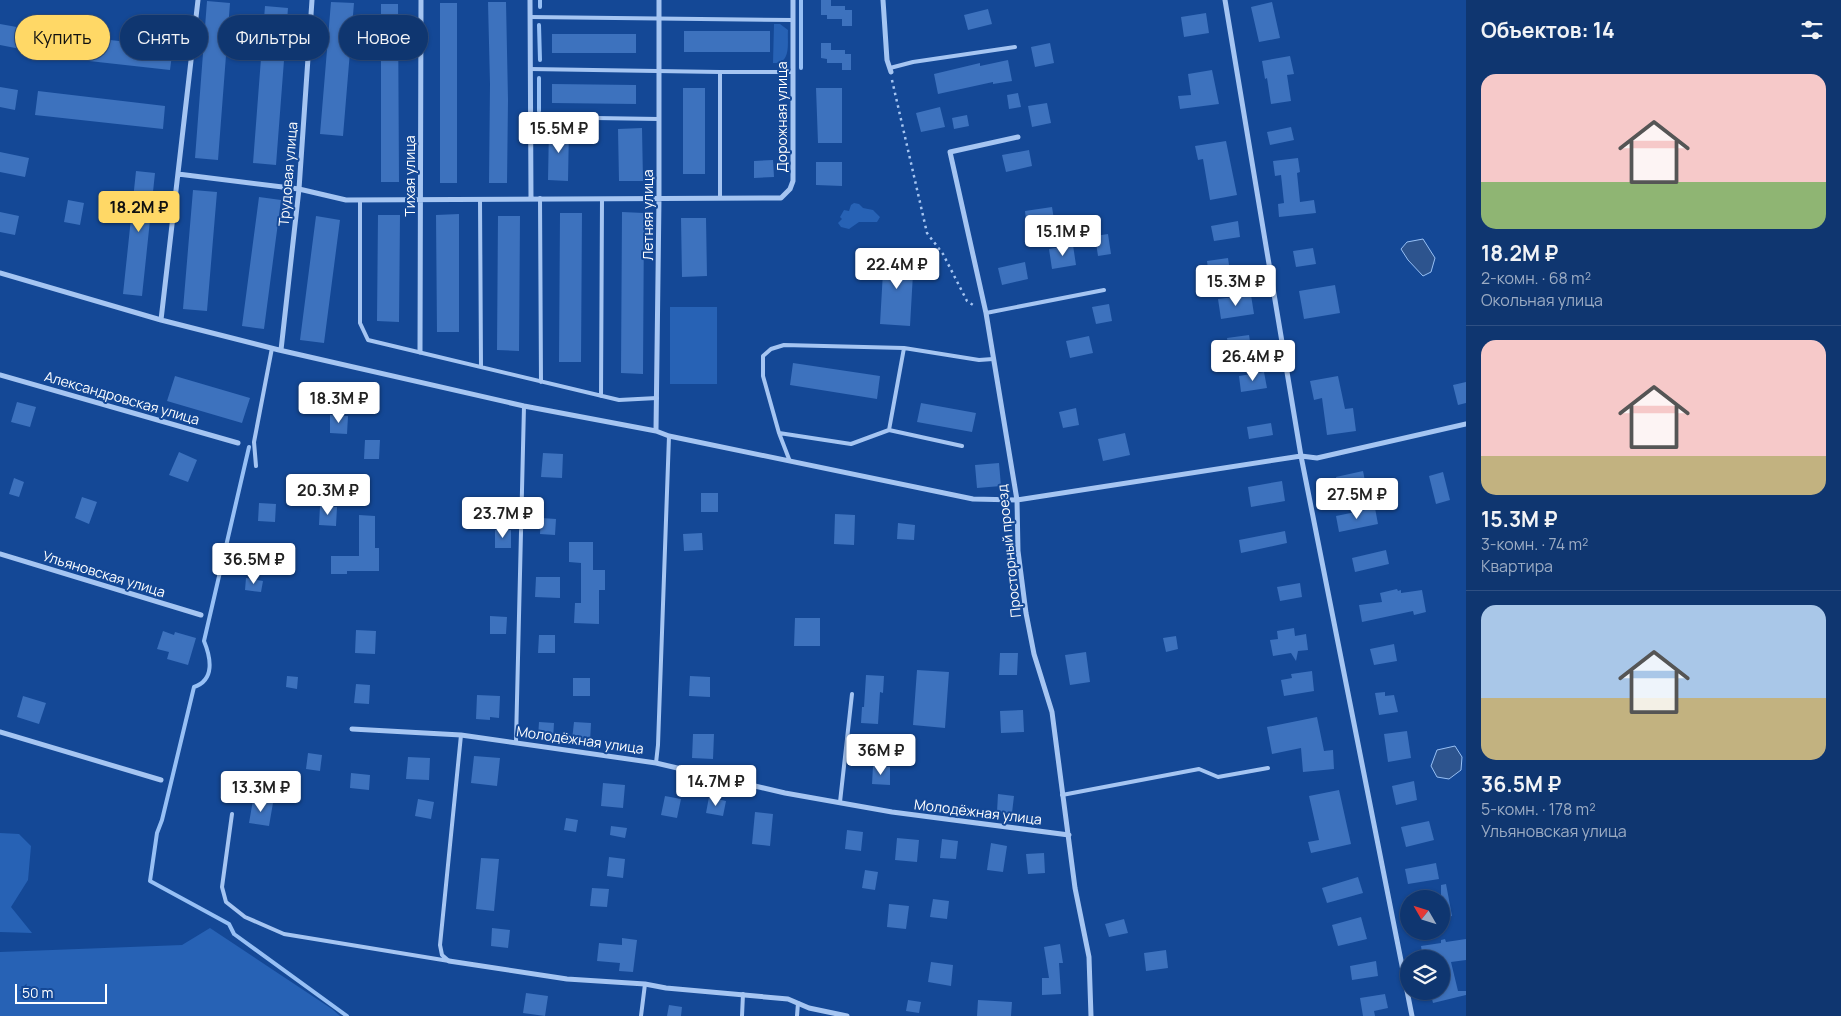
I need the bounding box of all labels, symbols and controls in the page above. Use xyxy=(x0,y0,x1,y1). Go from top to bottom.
chip: Купить xyxy=(15,15,110,60)
chip: Снять xyxy=(120,15,208,60)
chip: Фильтры xyxy=(218,15,329,60)
chip: Новое xyxy=(339,15,428,60)
text: Объектов: 14 xyxy=(1481,16,1615,44)
icon: filters xyxy=(1798,16,1826,44)
street label: Дорожная улица xyxy=(772,62,791,172)
icon: home xyxy=(1609,107,1699,197)
pin: 15.5M ₽ xyxy=(513,112,605,154)
text: 15.5M ₽ xyxy=(530,117,588,139)
street label: Трудовая улица xyxy=(273,121,302,227)
street label: Тихая улица xyxy=(400,135,419,217)
street label: Летняя улица xyxy=(638,169,657,261)
pin: 18.2M ₽ xyxy=(93,190,185,233)
text: 18.2M ₽ xyxy=(109,196,169,218)
pin: 15.1M ₽ xyxy=(1017,214,1109,257)
text: 15.1M ₽ xyxy=(1036,220,1090,242)
text: 18.2M ₽ xyxy=(1481,239,1558,267)
pin: 22.4M ₽ xyxy=(851,248,943,290)
text: 22.4M ₽ xyxy=(866,253,928,275)
pin: 15.3M ₽ xyxy=(1190,264,1282,307)
text: 2-комн. · 68 m² xyxy=(1481,267,1591,289)
text: 15.3M ₽ xyxy=(1207,270,1265,292)
text: Окольная улица xyxy=(1481,289,1603,311)
pin: 26.4M ₽ xyxy=(1207,340,1299,382)
text: 26.4M ₽ xyxy=(1222,345,1284,367)
street label: Александровская улица xyxy=(42,366,202,429)
icon: home xyxy=(1609,372,1699,462)
pin: 18.3M ₽ xyxy=(293,382,385,424)
text: 18.3M ₽ xyxy=(310,387,368,409)
pin: 20.3M ₽ xyxy=(282,474,374,516)
pin: 27.5M ₽ xyxy=(1311,478,1403,520)
text: 20.3M ₽ xyxy=(297,479,359,501)
text: 27.5M ₽ xyxy=(1327,483,1387,505)
street label: Просторный проезд xyxy=(992,484,1025,619)
pin: 23.7M ₽ xyxy=(457,496,549,539)
text: 23.7M ₽ xyxy=(473,502,533,524)
text: 15.3M ₽ xyxy=(1481,505,1558,533)
text: 3-комн. · 74 m² xyxy=(1481,533,1588,555)
pin: 36.5M ₽ xyxy=(208,542,300,585)
street label: Ульяновская улица xyxy=(40,546,168,601)
text: 36.5M ₽ xyxy=(223,548,285,570)
text: Квартира xyxy=(1481,555,1553,577)
icon: home xyxy=(1609,637,1699,727)
street label: Молодёжная улица xyxy=(515,721,645,758)
pin: 36M ₽ xyxy=(846,734,916,776)
text: 36M ₽ xyxy=(857,739,905,761)
pin: 14.7M ₽ xyxy=(670,764,762,807)
pin: 13.3M ₽ xyxy=(215,770,307,813)
text: 14.7M ₽ xyxy=(687,770,745,792)
text: 36.5M ₽ xyxy=(1481,770,1561,798)
text: 13.3M ₽ xyxy=(232,776,290,798)
street label: Молодёжная улица xyxy=(913,794,1043,829)
text: 5-комн. · 178 m² xyxy=(1481,798,1596,820)
text: Ульяновская улица xyxy=(1481,820,1627,842)
north arrow xyxy=(1400,890,1450,940)
map controls xyxy=(1400,890,1450,1000)
button: layers xyxy=(1400,950,1450,1000)
scale bar xyxy=(15,981,108,1004)
text: 50 m xyxy=(22,983,53,1002)

